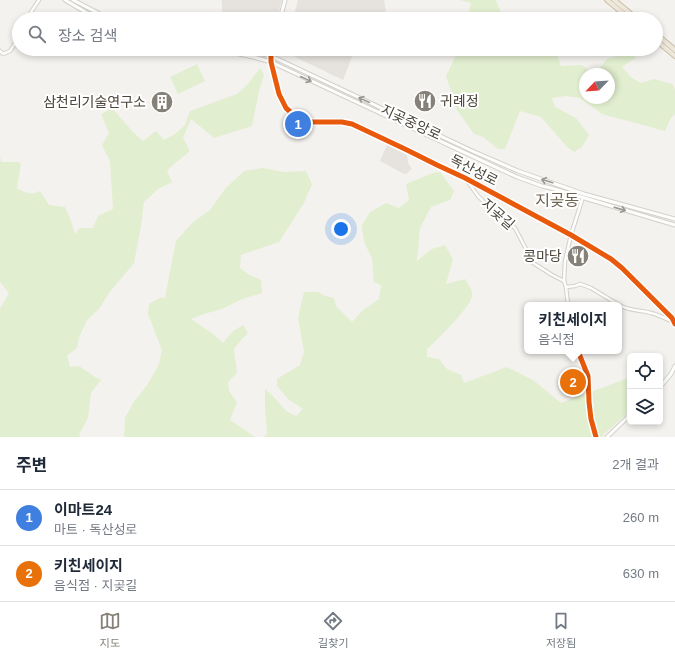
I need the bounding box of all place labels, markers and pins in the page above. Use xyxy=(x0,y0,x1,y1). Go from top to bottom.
restaurant icon: 귀례정 xyxy=(412,88,438,114)
building icon: 삼천리기술연구소 xyxy=(149,89,175,115)
place label: 귀례정 xyxy=(440,93,479,109)
place label: 삼천리기술연구소 xyxy=(43,94,146,110)
pin: 1 xyxy=(285,109,311,139)
restaurant icon: 콩마당 xyxy=(565,243,591,269)
place label: 콩마당 xyxy=(523,248,562,264)
pin: 2 xyxy=(560,367,586,397)

